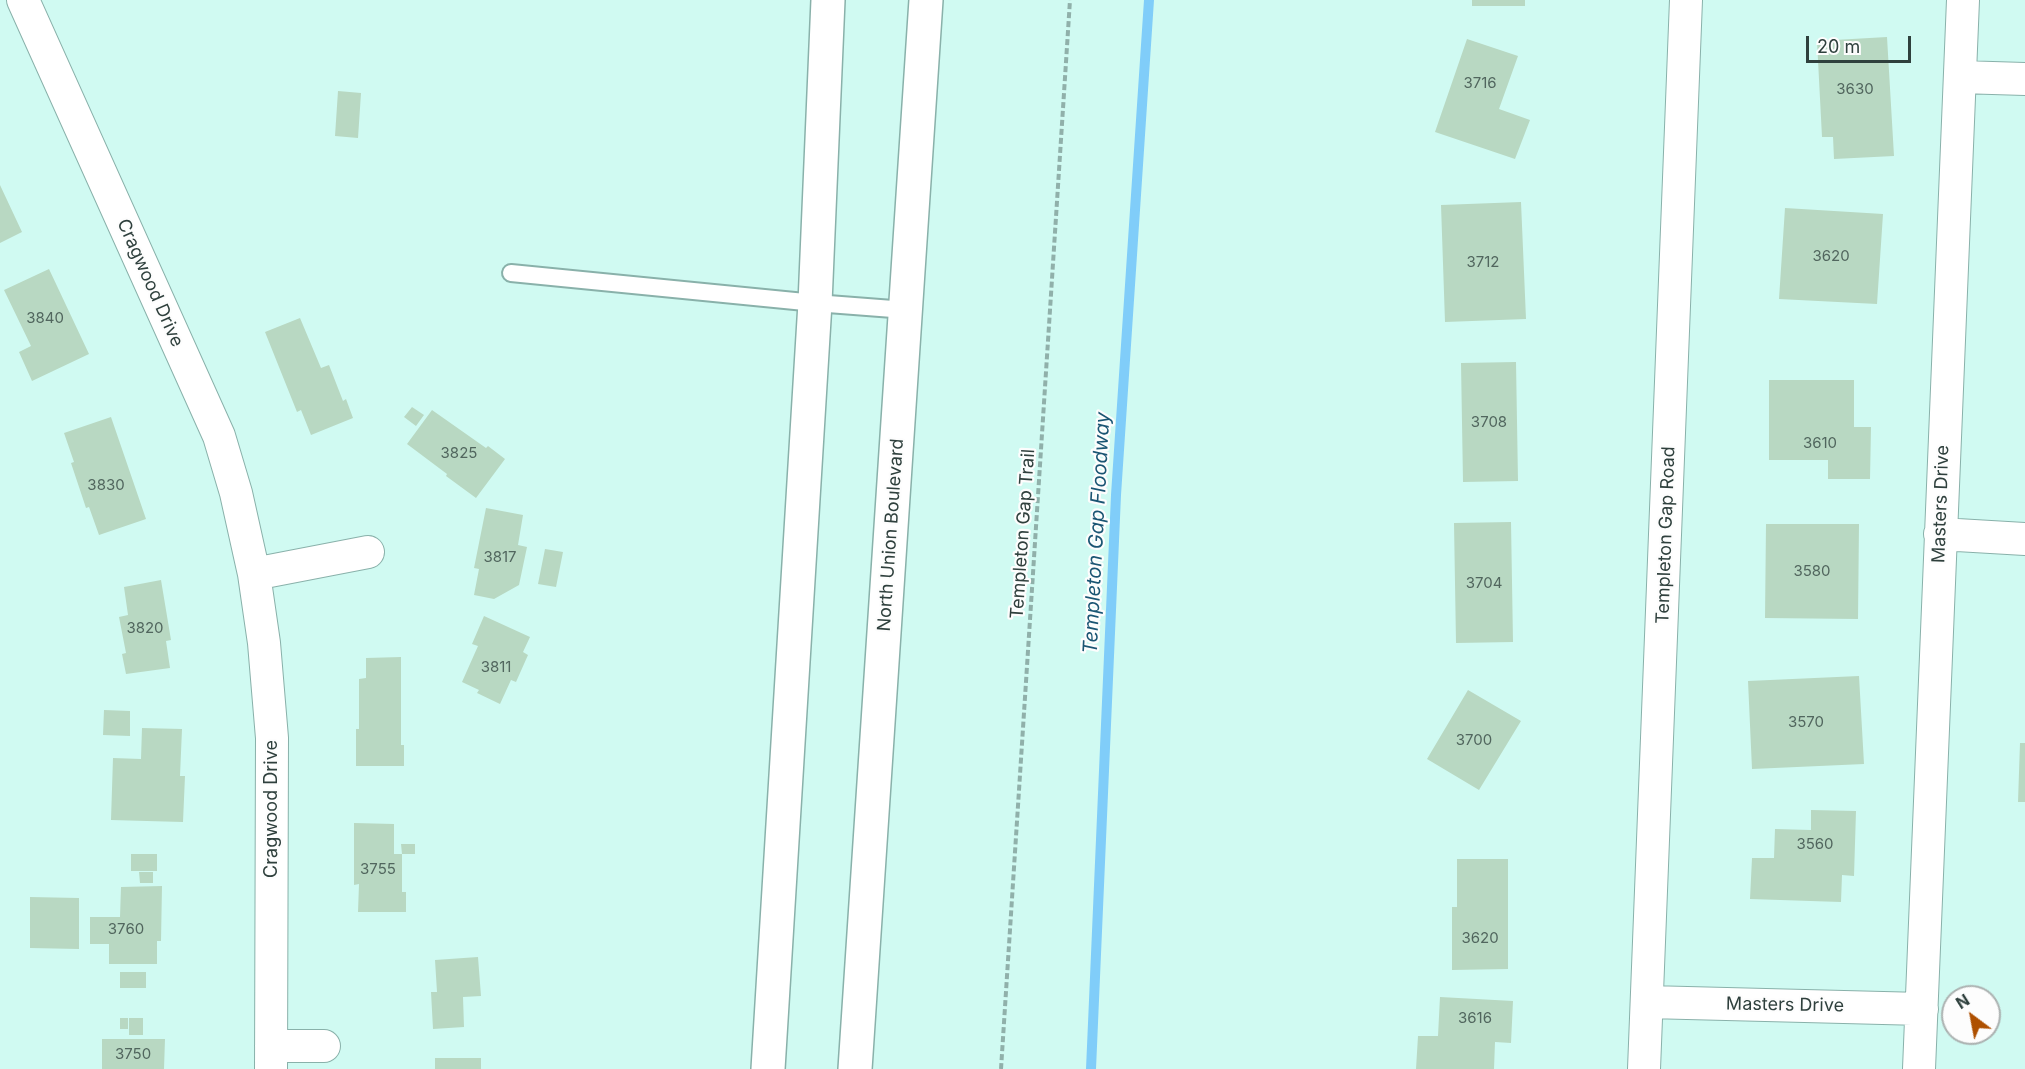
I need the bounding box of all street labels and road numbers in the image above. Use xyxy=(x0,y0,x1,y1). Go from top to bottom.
street label: Cragwood Drive xyxy=(112,216,188,350)
street label: North Union Boulevard xyxy=(873,438,909,632)
street label: Masters Drive xyxy=(1928,445,1954,563)
street label: Templeton Gap Road xyxy=(1652,446,1680,624)
street label: Templeton Gap Trail xyxy=(1006,448,1040,620)
street label: Cragwood Drive xyxy=(261,740,283,878)
street label: Masters Drive xyxy=(1726,993,1844,1017)

